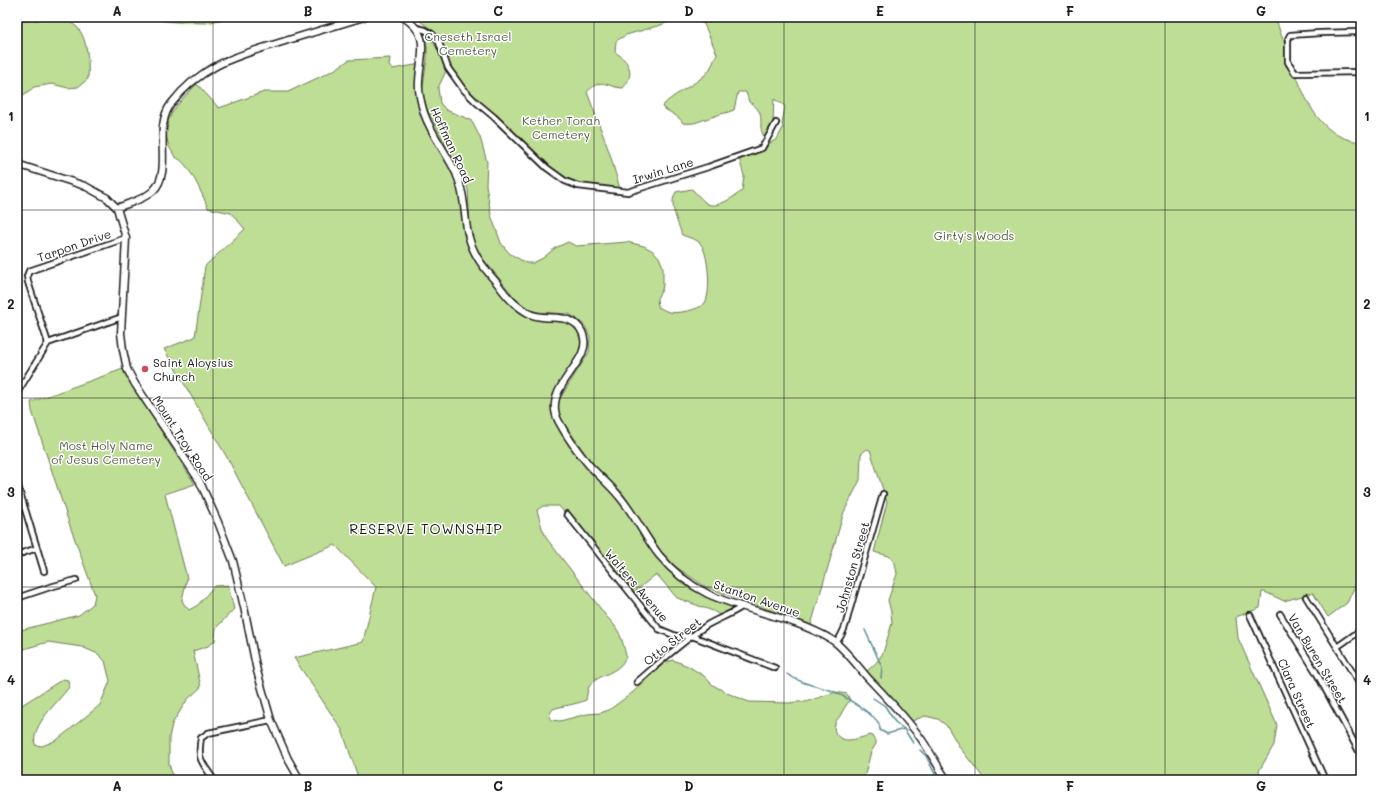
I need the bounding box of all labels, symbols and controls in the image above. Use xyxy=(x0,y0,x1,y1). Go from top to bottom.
text: A xyxy=(112,2,122,19)
text: B xyxy=(304,2,313,19)
text: C xyxy=(493,2,503,19)
text: D xyxy=(684,2,694,19)
text: E xyxy=(876,2,884,19)
text: F xyxy=(1066,2,1074,19)
text: G xyxy=(1256,2,1266,19)
park label: Cneseth Israel Cemetery xyxy=(425,28,511,58)
street label: Hoffman Road xyxy=(427,104,477,186)
text: 1 xyxy=(8,107,14,124)
text: 1 xyxy=(1364,107,1370,124)
park label: Kether Torah Cemetery xyxy=(522,112,600,142)
street label: Irwin Lane xyxy=(631,153,695,187)
street label: Tarpon Drive xyxy=(35,225,113,265)
park label: Girty's Woods xyxy=(934,227,1014,243)
text: 2 xyxy=(7,295,15,312)
text: 2 xyxy=(1363,295,1371,312)
place label: Saint Aloysius Church xyxy=(153,354,233,384)
marker: Saint Aloysius Church xyxy=(140,364,150,374)
street label: Mount Troy Road xyxy=(149,392,217,484)
park label: Most Holy Name of Jesus Cemetery xyxy=(51,437,161,467)
text: 3 xyxy=(7,483,15,500)
text: 3 xyxy=(1363,483,1371,500)
district label: RESERVE TOWNSHIP xyxy=(349,519,503,538)
street label: Johnston Street xyxy=(831,520,873,614)
street label: Walters Avenue xyxy=(602,545,672,625)
street label: Stanton Avenue xyxy=(712,576,802,620)
street label: Van Buren Street xyxy=(1285,610,1351,706)
street label: Otto Street xyxy=(640,613,704,669)
street label: Clara Street xyxy=(1275,656,1319,730)
text: 4 xyxy=(7,671,15,688)
text: 4 xyxy=(1363,671,1371,688)
text: A xyxy=(112,777,122,794)
text: B xyxy=(304,777,313,794)
text: C xyxy=(493,777,503,794)
text: D xyxy=(684,777,694,794)
text: E xyxy=(876,777,884,794)
text: F xyxy=(1066,777,1074,794)
text: G xyxy=(1256,777,1266,794)

